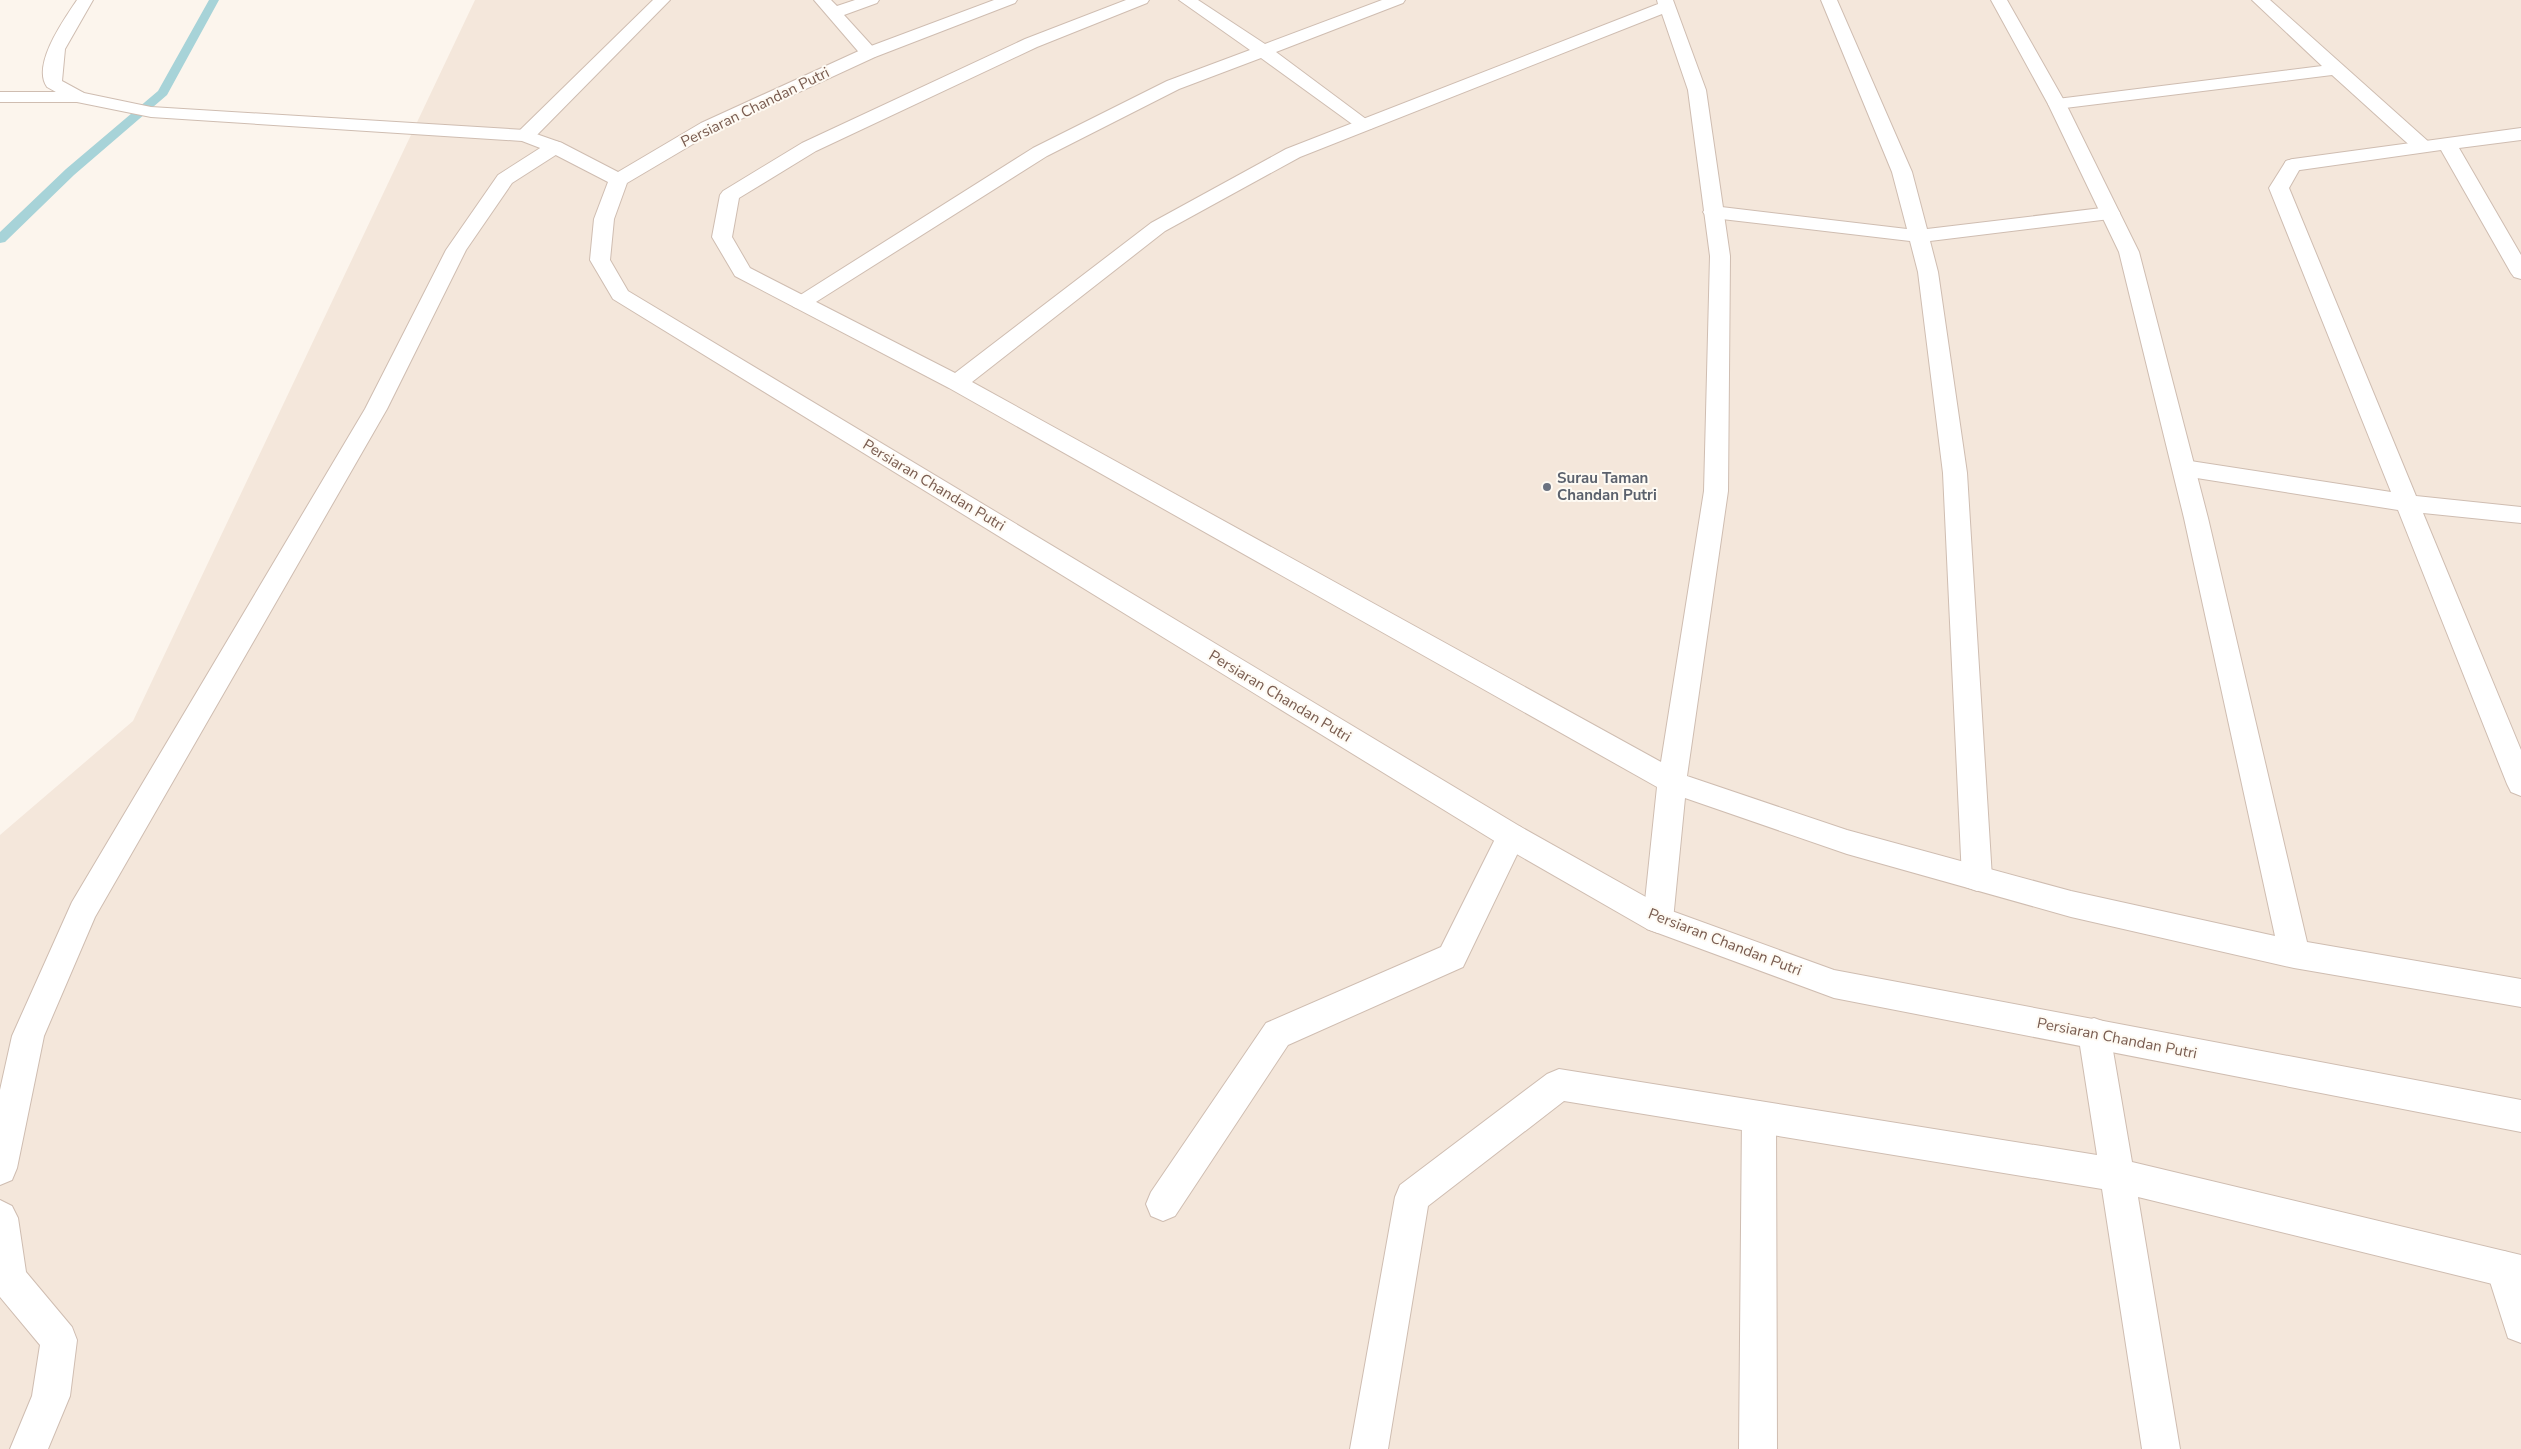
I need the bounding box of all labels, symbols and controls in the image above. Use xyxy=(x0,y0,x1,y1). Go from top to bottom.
street label: Persiaran Chandan Putri xyxy=(677,62,833,152)
street label: Persiaran Chandan Putri xyxy=(859,435,1009,535)
place label: Surau Taman Chandan Putri xyxy=(1557,468,1657,505)
marker: Surau Taman Chandan Putri xyxy=(1541,481,1553,493)
street label: Persiaran Chandan Putri xyxy=(1205,646,1355,746)
street label: Persiaran Chandan Putri xyxy=(1645,903,1805,981)
street label: Persiaran Chandan Putri xyxy=(2035,1013,2199,1063)

